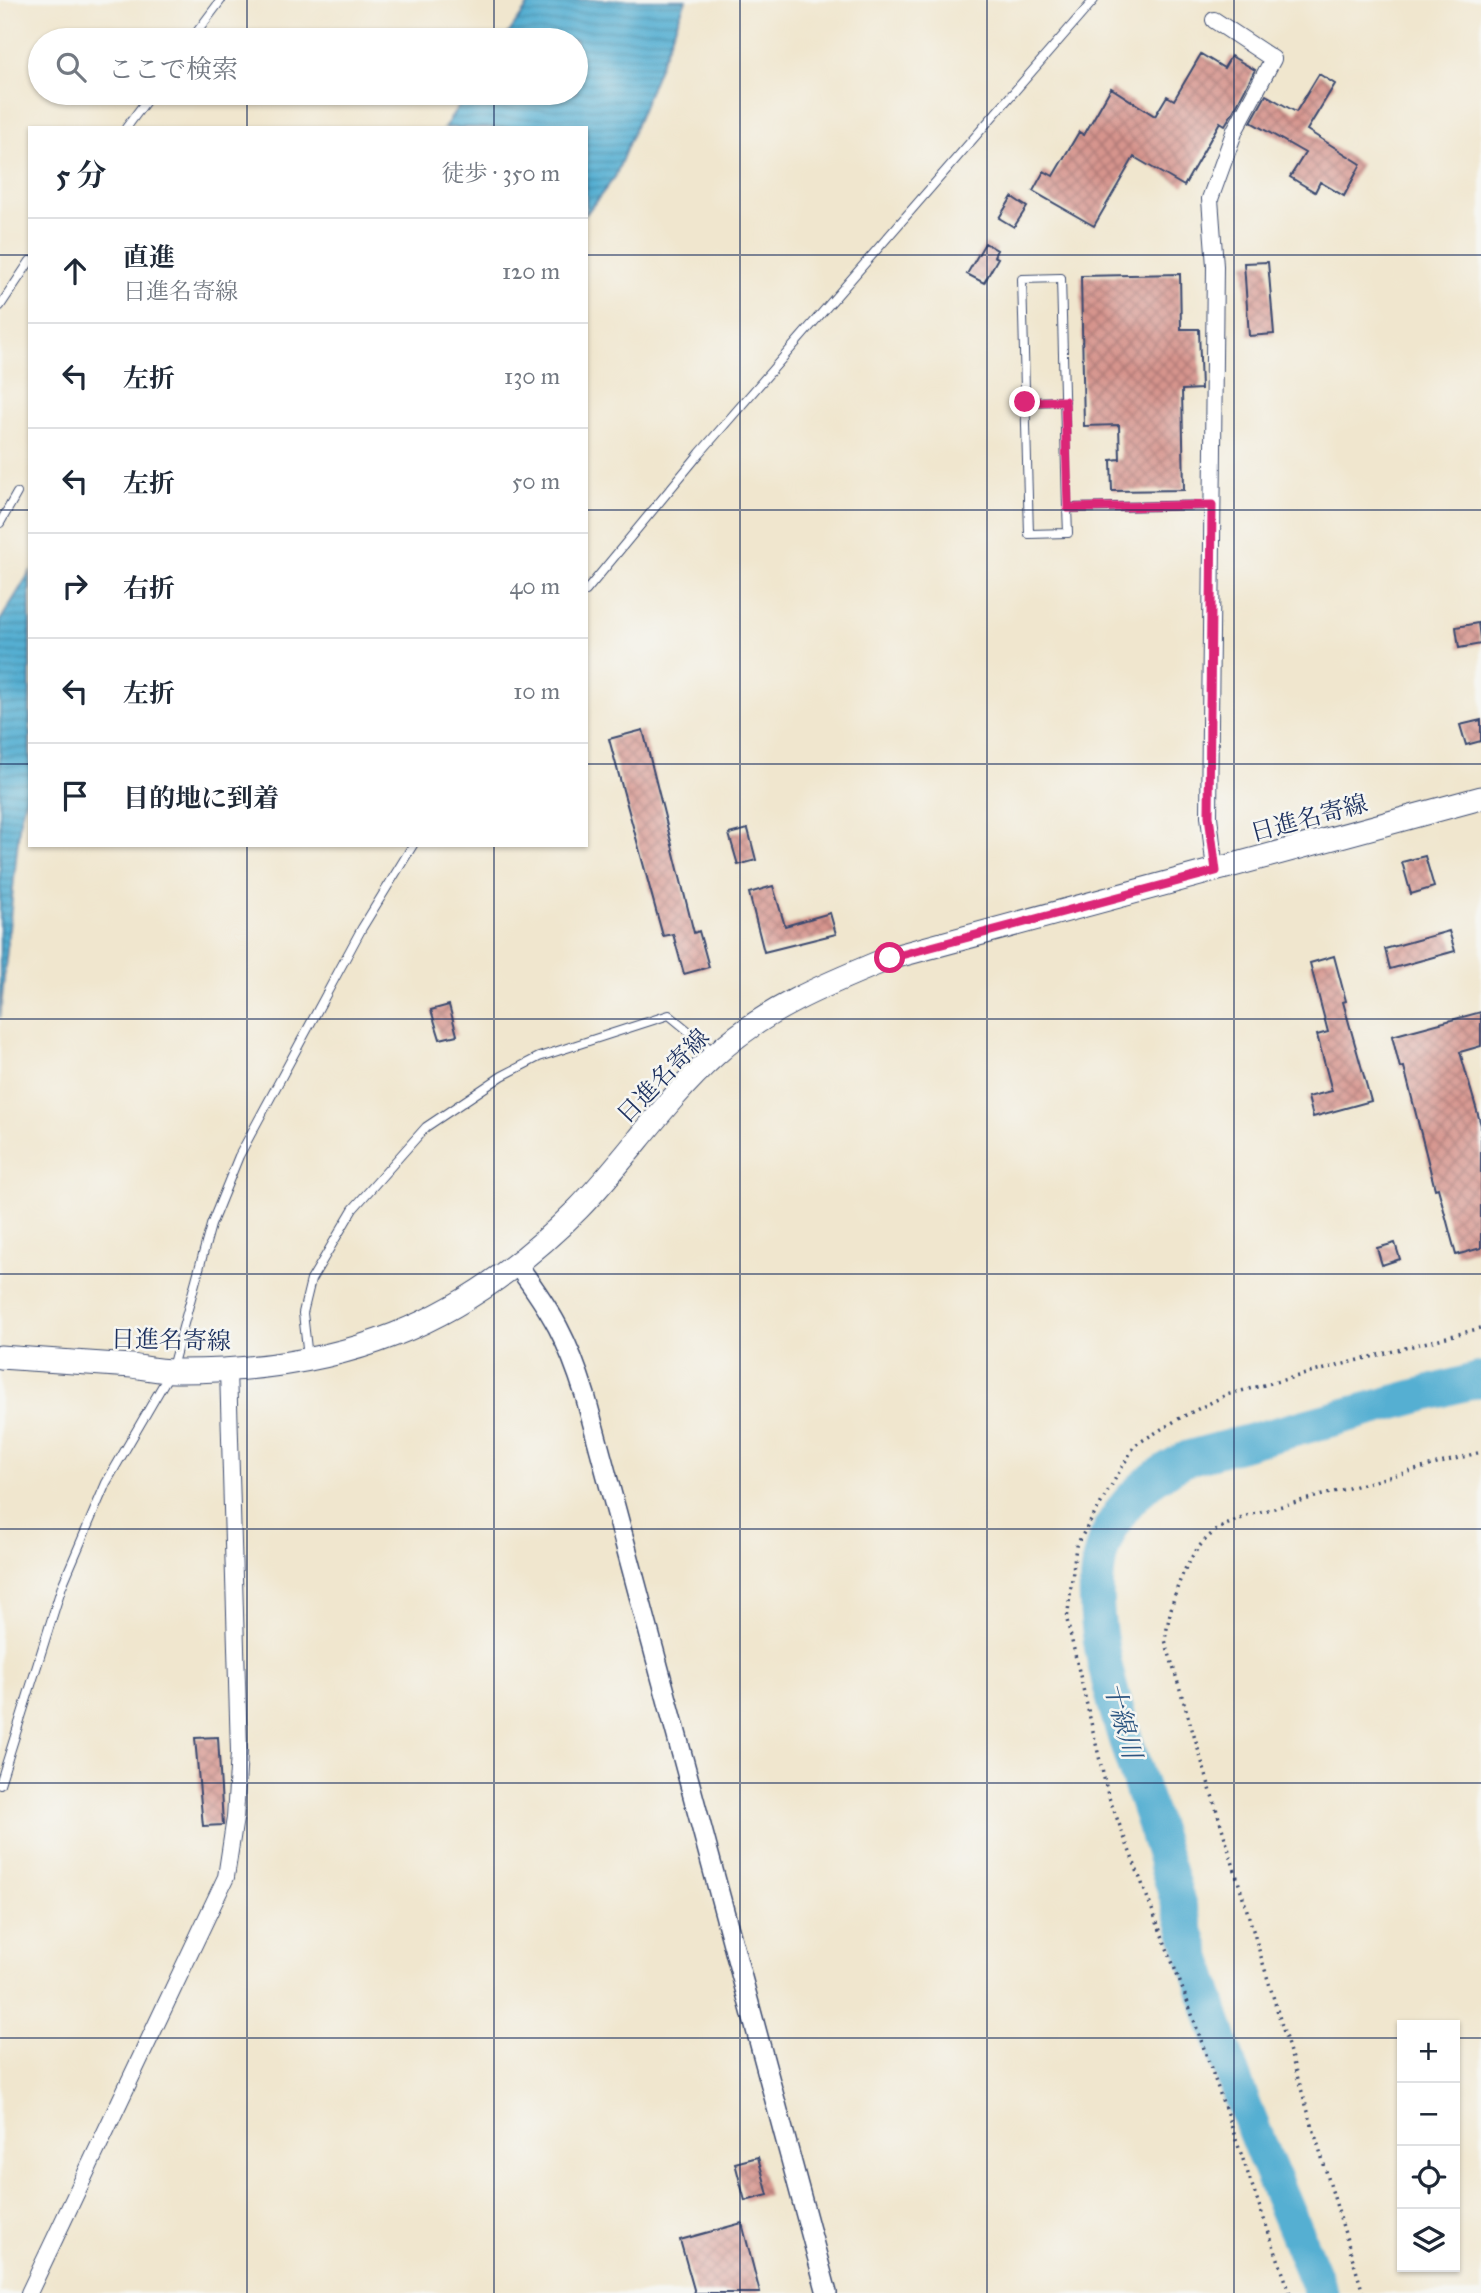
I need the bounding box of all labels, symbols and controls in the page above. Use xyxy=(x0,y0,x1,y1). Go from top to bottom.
search box xyxy=(28,28,588,105)
icon: search xyxy=(52,48,90,86)
text: ここで検索 xyxy=(108,53,238,85)
text: 5 分 xyxy=(56,157,106,193)
text: 徒歩 · 350 m xyxy=(442,159,560,187)
text: 直進 xyxy=(123,241,175,273)
icon: ahead xyxy=(56,252,94,290)
text: 120 m xyxy=(502,257,560,285)
text: 日進名寄線 xyxy=(123,277,238,305)
icon: left xyxy=(56,357,94,395)
text: 左折 xyxy=(123,362,175,394)
text: 130 m xyxy=(504,362,560,390)
route end xyxy=(1009,386,1040,417)
icon: left xyxy=(56,462,94,500)
text: 左折 xyxy=(123,467,175,499)
text: 50 m xyxy=(512,467,560,495)
icon: right xyxy=(56,567,94,605)
text: 右折 xyxy=(123,572,175,604)
text: 40 m xyxy=(510,572,560,600)
icon: left xyxy=(56,672,94,710)
text: 左折 xyxy=(123,677,175,709)
text: 10 m xyxy=(513,677,560,705)
icon: arrive xyxy=(56,777,94,815)
text: 目的地に到着 xyxy=(123,782,279,814)
street label: 日進名寄線 xyxy=(1247,788,1371,848)
route start xyxy=(874,942,905,973)
street label: 日進名寄線 xyxy=(611,1022,715,1130)
street label: 日進名寄線 xyxy=(111,1324,231,1356)
water label: 十線川 xyxy=(1097,1678,1149,1765)
map controls xyxy=(1397,2020,1460,2272)
button: + xyxy=(1397,2020,1460,2083)
button: − xyxy=(1397,2083,1460,2146)
button: locate xyxy=(1397,2146,1460,2209)
button: layers xyxy=(1397,2209,1460,2272)

